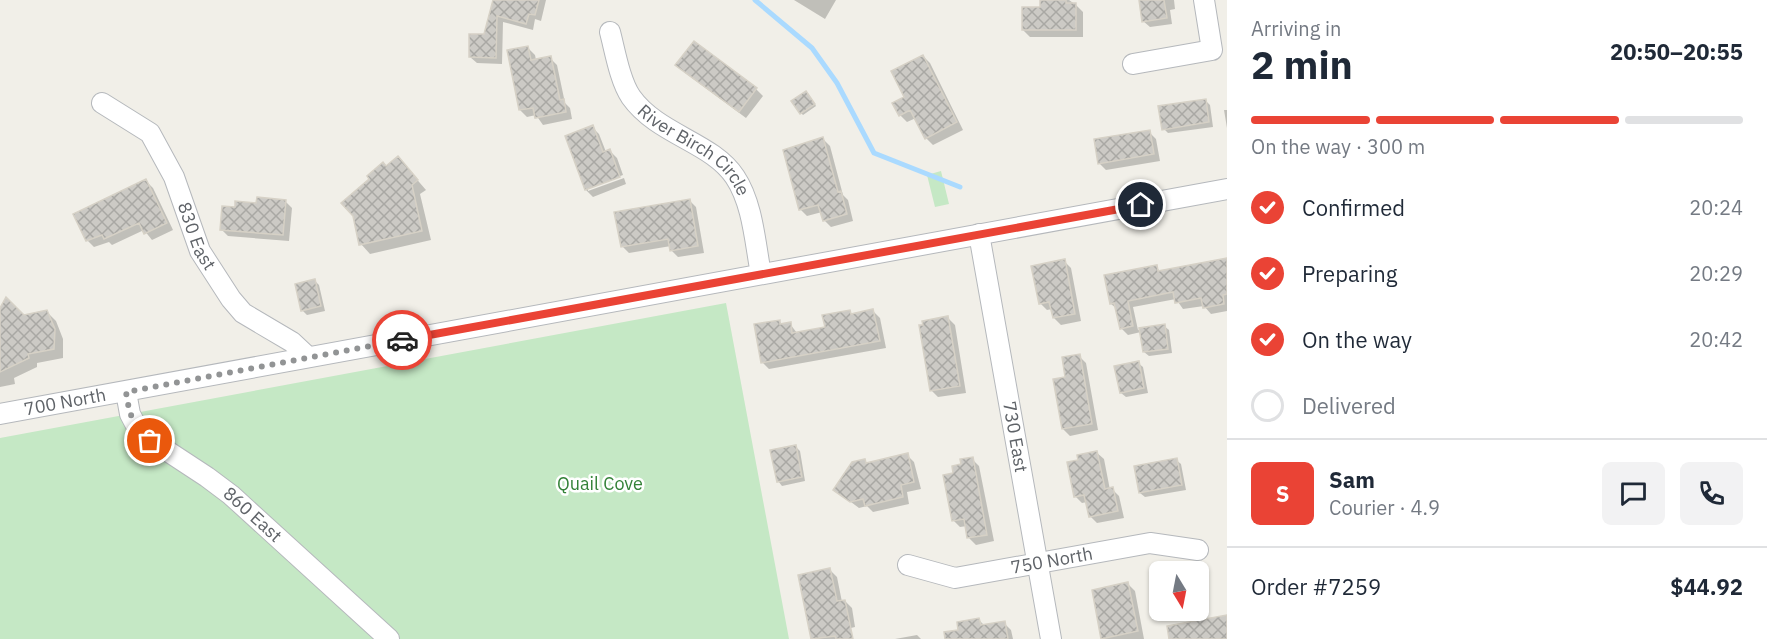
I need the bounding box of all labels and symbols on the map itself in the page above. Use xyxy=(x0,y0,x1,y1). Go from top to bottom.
street label: River Birch Circle xyxy=(633,99,755,199)
pin xyxy=(1115,179,1166,230)
street label: 830 East xyxy=(173,199,221,274)
courier xyxy=(372,310,432,370)
street label: 700 North xyxy=(22,383,108,420)
street label: 730 East xyxy=(998,399,1033,474)
pin xyxy=(124,415,175,466)
park label: Quail Cove xyxy=(557,472,643,495)
street label: 860 East xyxy=(219,481,287,547)
street label: 750 North xyxy=(1009,542,1094,579)
north arrow xyxy=(1149,561,1209,621)

